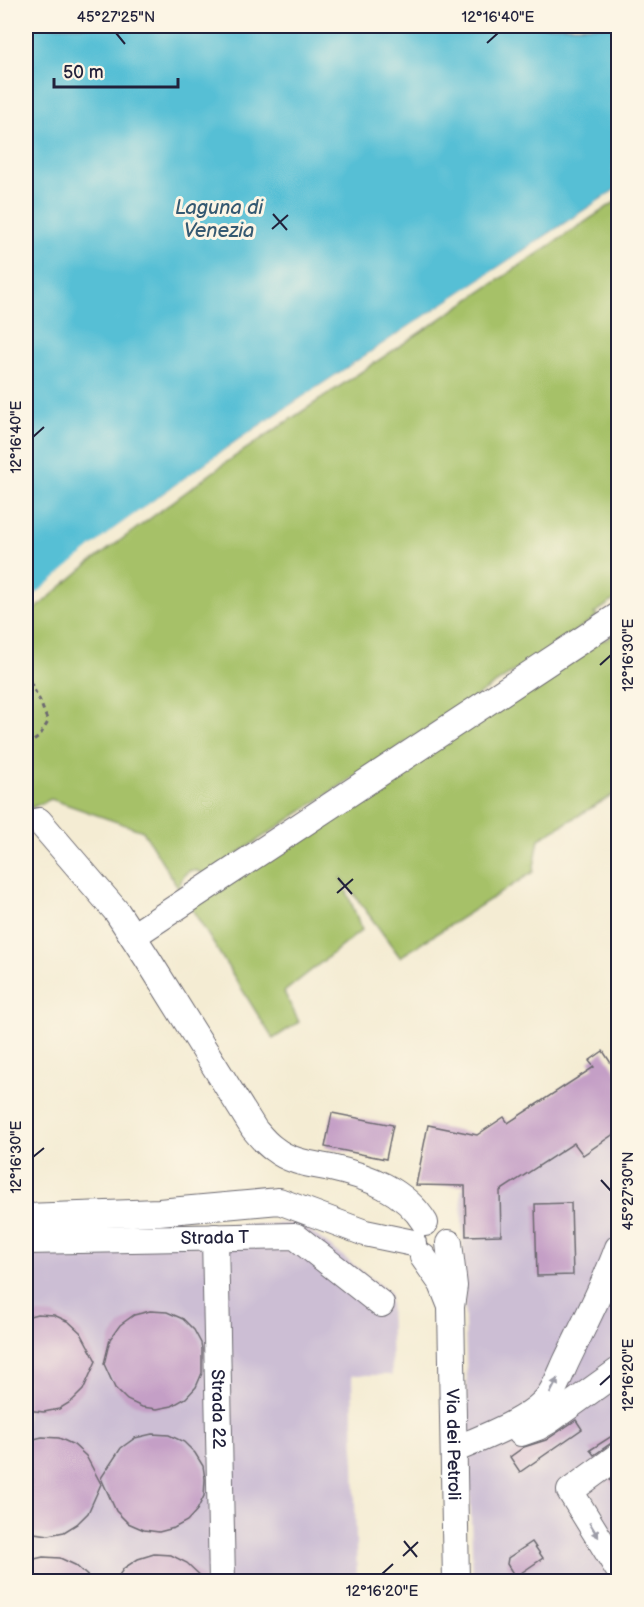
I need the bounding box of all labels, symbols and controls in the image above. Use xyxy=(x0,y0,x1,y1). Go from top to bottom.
text: 45°27'25"N xyxy=(77,8,155,27)
text: 12°16'40"E xyxy=(462,8,535,27)
scale bar xyxy=(54,51,178,89)
text: 50 m xyxy=(63,62,104,83)
water label: Laguna di Venezia xyxy=(175,196,265,243)
text: 12°16'40"E xyxy=(7,400,26,473)
text: 12°16'30"E xyxy=(619,618,638,691)
text: 12°16'30"E xyxy=(7,1120,26,1193)
text: 45°27'30"N xyxy=(619,1152,638,1230)
street label: Strada T xyxy=(181,1226,250,1249)
text: 12°16'20"E xyxy=(619,1339,638,1411)
street label: Strada 22 xyxy=(207,1369,230,1449)
one-way arrow xyxy=(549,1377,559,1394)
street label: Via dei Petroli xyxy=(442,1388,465,1501)
one-way arrow xyxy=(589,1522,600,1539)
text: 12°16'20"E xyxy=(346,1582,418,1601)

